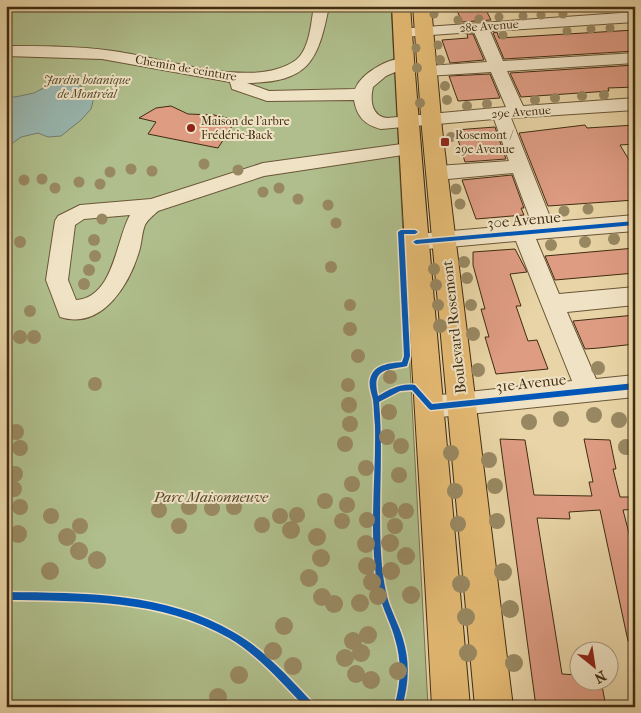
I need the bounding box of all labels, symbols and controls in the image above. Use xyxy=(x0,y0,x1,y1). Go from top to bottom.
street label: 28e Avenue xyxy=(459,17,519,35)
street label: Chemin de ceinture xyxy=(134,52,238,84)
park label: Jardin botanique de Montréal xyxy=(44,73,131,101)
street label: 29e Avenue xyxy=(491,103,551,121)
place label: Maison de l'arbre Frédéric-Back xyxy=(201,114,290,142)
marker: Maison de l'arbre Frédéric-Back xyxy=(185,122,197,134)
place label: Rosemont / 29e Avenue xyxy=(455,128,515,156)
marker: Rosemont / 29e Avenue xyxy=(439,136,451,148)
street label: 30e Avenue xyxy=(487,208,562,232)
street label: Boulevard Rosemont xyxy=(438,259,470,395)
street label: 31e Avenue xyxy=(495,370,568,396)
park label: Parc Maisonneuve xyxy=(153,488,269,506)
north arrow xyxy=(568,640,618,690)
text: N xyxy=(591,667,609,687)

